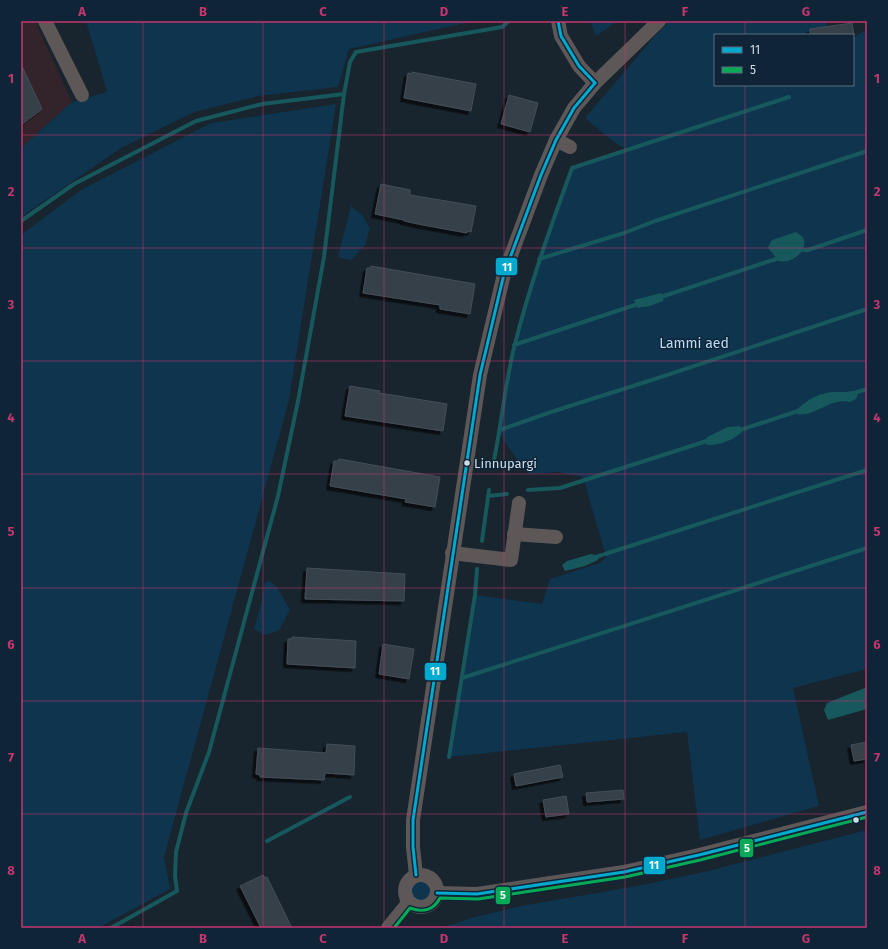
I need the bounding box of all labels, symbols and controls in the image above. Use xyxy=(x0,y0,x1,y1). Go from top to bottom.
text: A xyxy=(77,4,86,19)
text: B xyxy=(199,4,207,19)
text: C xyxy=(319,4,327,19)
text: D xyxy=(440,4,449,19)
text: E xyxy=(562,4,569,19)
text: F xyxy=(682,4,689,19)
text: G xyxy=(802,4,810,19)
legend xyxy=(714,34,854,86)
text: 11 xyxy=(750,43,760,57)
text: 5 xyxy=(750,63,756,77)
text: 1 xyxy=(8,71,14,86)
text: 1 xyxy=(874,71,880,86)
text: 2 xyxy=(8,184,15,199)
text: 2 xyxy=(874,184,881,199)
line badge: 11 xyxy=(495,257,518,276)
text: 11 xyxy=(502,261,512,274)
text: 3 xyxy=(7,297,15,312)
text: 3 xyxy=(873,297,881,312)
park label: Lammi aed xyxy=(659,335,729,352)
text: 4 xyxy=(7,410,15,425)
text: 4 xyxy=(873,410,881,425)
place label: Linnupargi xyxy=(474,456,537,471)
marker: Linnupargi xyxy=(462,458,472,468)
text: 5 xyxy=(8,524,15,539)
text: 5 xyxy=(874,524,881,539)
text: 6 xyxy=(7,637,15,652)
text: 6 xyxy=(873,637,881,652)
line badge: 11 xyxy=(424,662,447,681)
text: 11 xyxy=(430,665,440,678)
text: 7 xyxy=(8,750,14,765)
text: 7 xyxy=(874,750,880,765)
unlabelled marker xyxy=(851,815,861,825)
line badge: 5 xyxy=(739,838,754,858)
text: 5 xyxy=(744,842,750,855)
line badge: 11 xyxy=(643,856,666,875)
text: 11 xyxy=(649,859,659,872)
text: 8 xyxy=(7,863,15,878)
text: 8 xyxy=(873,863,881,878)
line badge: 5 xyxy=(495,886,511,905)
text: 5 xyxy=(500,889,506,902)
text: A xyxy=(77,931,86,946)
text: B xyxy=(199,931,207,946)
text: C xyxy=(319,931,327,946)
text: D xyxy=(440,931,449,946)
text: E xyxy=(562,931,569,946)
text: F xyxy=(682,931,689,946)
text: G xyxy=(802,931,810,946)

